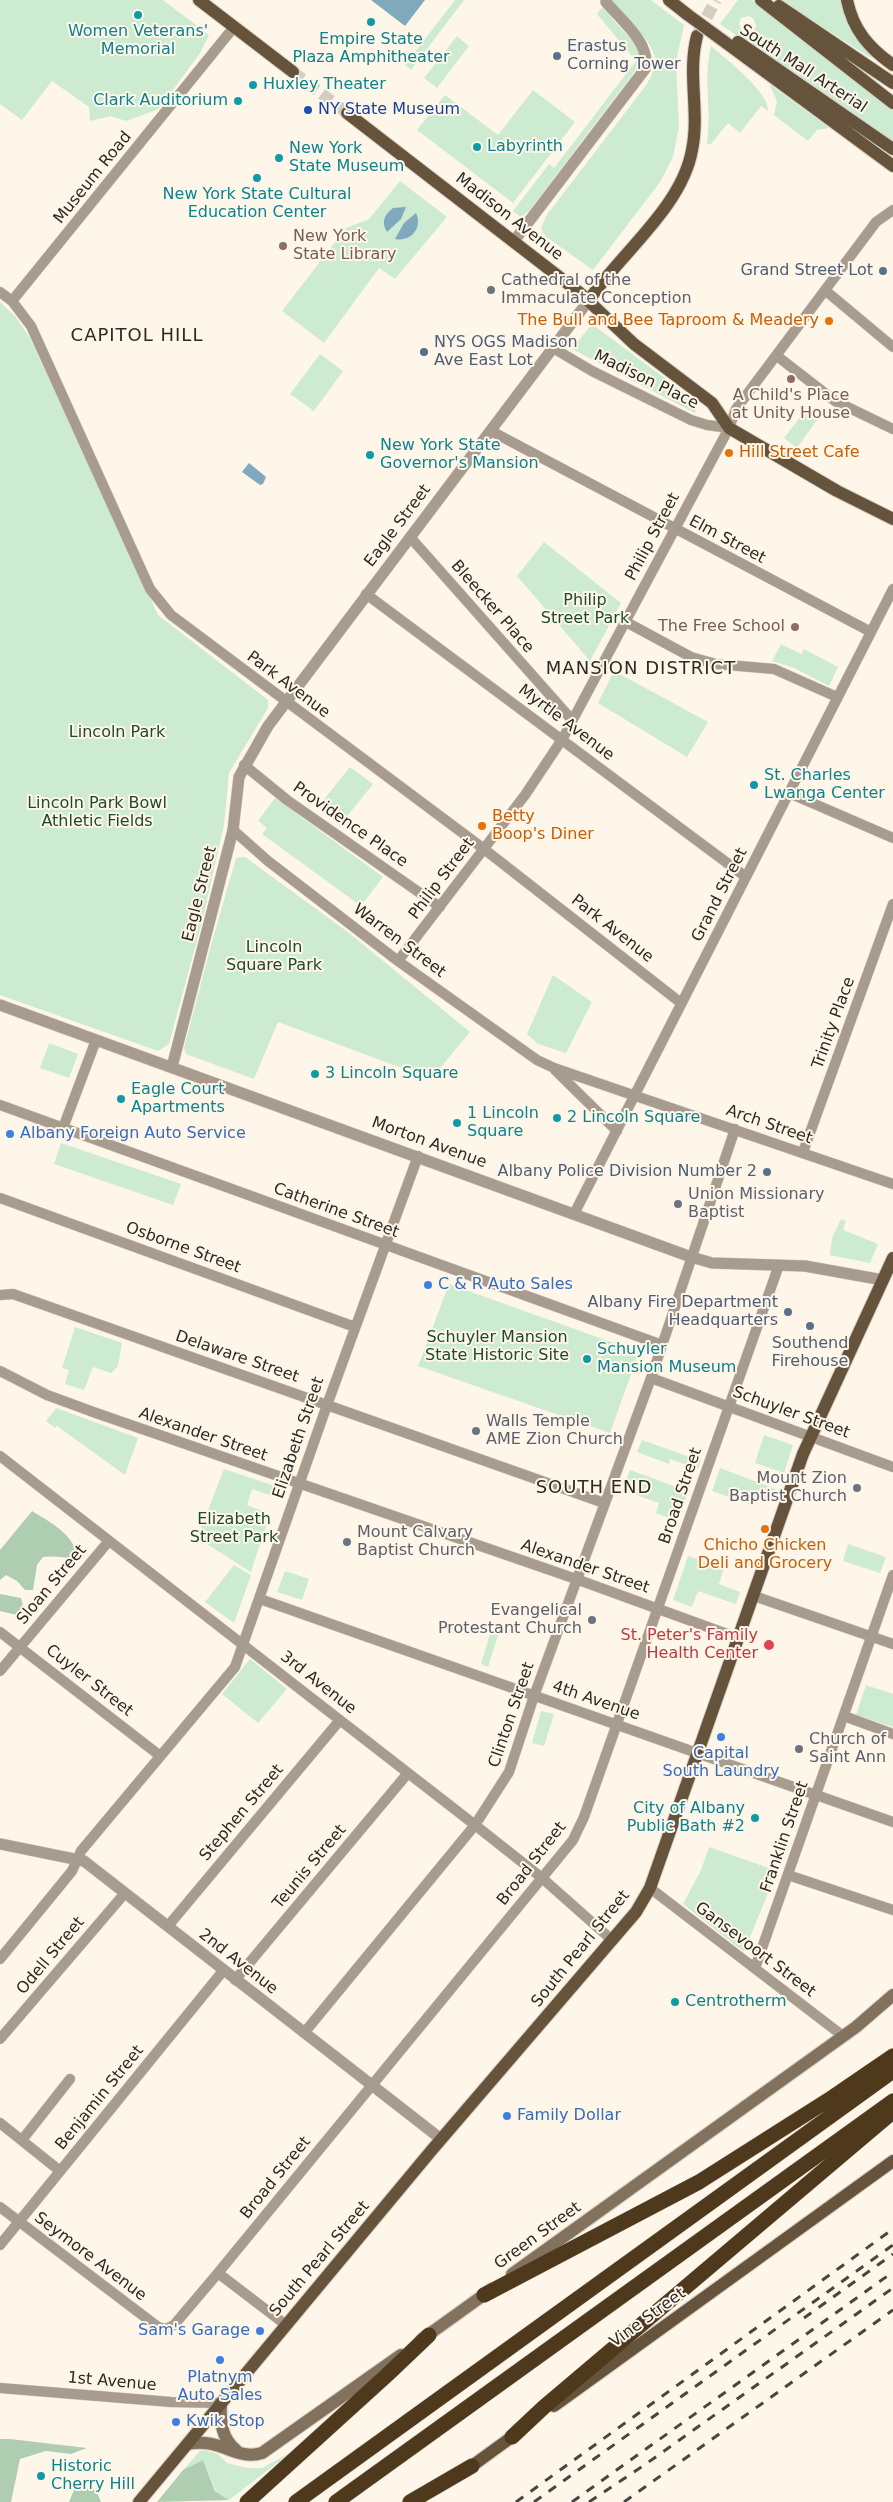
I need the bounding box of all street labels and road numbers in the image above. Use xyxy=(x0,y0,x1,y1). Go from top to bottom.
street label: South Mall Arterial xyxy=(736,21,870,117)
street label: Museum Road xyxy=(50,128,136,228)
street label: Madison Avenue xyxy=(451,169,567,265)
street label: Madison Place xyxy=(591,346,701,414)
street label: Eagle Street xyxy=(361,481,435,571)
street label: Philip Street xyxy=(622,490,684,584)
street label: Elm Street xyxy=(685,512,769,568)
street label: Bleecker Place xyxy=(446,557,538,657)
street label: Park Avenue xyxy=(243,648,333,722)
street label: Myrtle Avenue xyxy=(514,681,618,765)
street label: Providence Place xyxy=(289,778,411,872)
street label: Philip Street xyxy=(405,834,479,924)
street label: Eagle Street xyxy=(179,844,221,944)
street label: Grand Street xyxy=(688,845,752,945)
street label: Park Avenue xyxy=(567,891,657,967)
street label: Warren Street xyxy=(349,900,449,982)
street label: Trinity Place xyxy=(808,974,860,1072)
street label: Arch Street xyxy=(723,1101,815,1149)
street label: Morton Avenue xyxy=(369,1113,489,1173)
street label: Catherine Street xyxy=(271,1179,401,1243)
street label: Osborne Street xyxy=(123,1218,243,1278)
street label: Delaware Street xyxy=(173,1327,301,1387)
street label: Elizabeth Street xyxy=(269,1375,329,1501)
street label: Schuyler Street xyxy=(730,1383,852,1443)
street label: Alexander Street xyxy=(136,1404,270,1466)
street label: Broad Street xyxy=(656,1445,706,1547)
street label: Alexander Street xyxy=(518,1536,652,1598)
street label: Sloan Street xyxy=(13,1541,91,1629)
street label: Cuyler Street xyxy=(42,1641,136,1721)
street label: 3rd Avenue xyxy=(276,1647,360,1719)
street label: Clinton Street xyxy=(485,1660,539,1770)
street label: 4th Avenue xyxy=(550,1677,642,1725)
street label: Stephen Street xyxy=(196,1761,288,1865)
street label: Franklin Street xyxy=(757,1779,813,1895)
street label: Broad Street xyxy=(493,1818,571,1910)
street label: Teunis Street xyxy=(269,1821,351,1913)
street label: South Pearl Street xyxy=(528,1887,634,2011)
street label: Gansevoort Street xyxy=(691,1898,819,2002)
street label: Odell Street xyxy=(13,1913,89,1999)
street label: 2nd Avenue xyxy=(195,1925,281,1999)
street label: Benjamin Street xyxy=(52,2042,148,2154)
street label: Broad Street xyxy=(237,2133,315,2223)
street label: South Pearl Street xyxy=(266,2197,374,2321)
street label: Green Street xyxy=(491,2198,585,2274)
street label: Seymore Avenue xyxy=(30,2209,150,2305)
street label: Vine Street xyxy=(606,2284,690,2352)
street label: 1st Avenue xyxy=(67,2369,157,2395)

